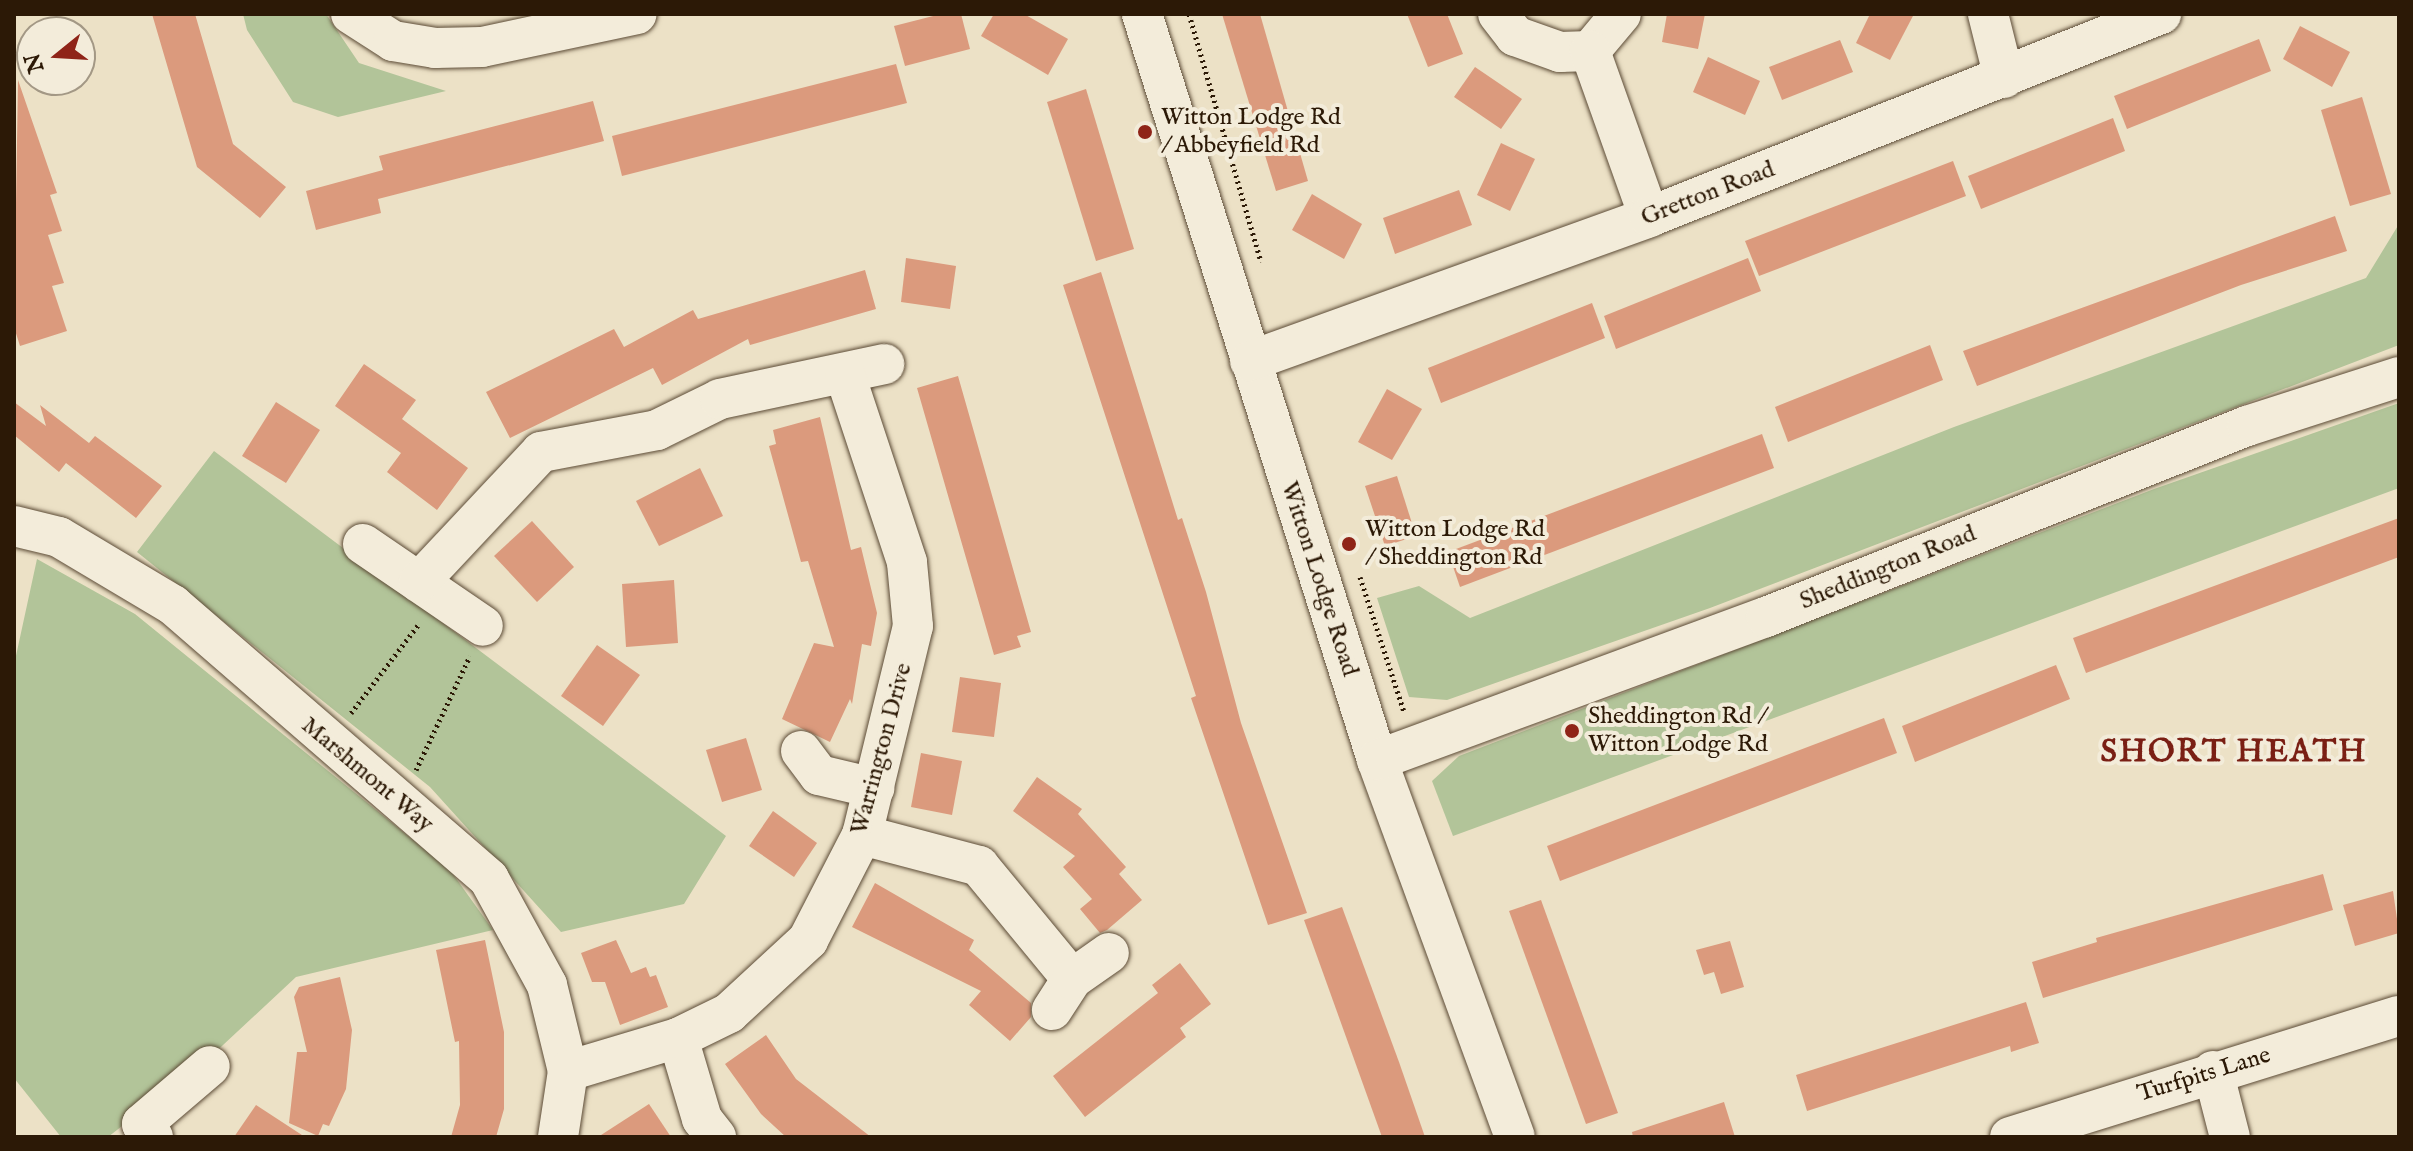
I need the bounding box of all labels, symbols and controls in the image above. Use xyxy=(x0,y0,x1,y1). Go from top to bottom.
north arrow xyxy=(16,16,96,96)
text: N xyxy=(19,49,51,76)
place label: Witton Lodge Rd / Abbeyfield Rd xyxy=(1161,104,1341,160)
marker: Witton Lodge Rd / Abbeyfield Rd xyxy=(1136,123,1154,141)
street label: Gretton Road xyxy=(1637,155,1779,233)
street label: Witton Lodge Road xyxy=(1274,478,1364,680)
place label: Witton Lodge Rd / Sheddington Rd xyxy=(1365,516,1545,572)
street label: Sheddington Road xyxy=(1796,520,1980,616)
marker: Witton Lodge Rd / Sheddington Rd xyxy=(1340,535,1358,553)
street label: Warrington Drive xyxy=(845,660,919,838)
place label: Sheddington Rd / Witton Lodge Rd xyxy=(1588,703,1768,759)
street label: Marshmont Way xyxy=(295,711,439,839)
marker: Sheddington Rd / Witton Lodge Rd xyxy=(1563,722,1581,740)
district label: SHORT HEATH xyxy=(2101,734,2367,772)
street label: Turfpits Lane xyxy=(2134,1041,2274,1109)

